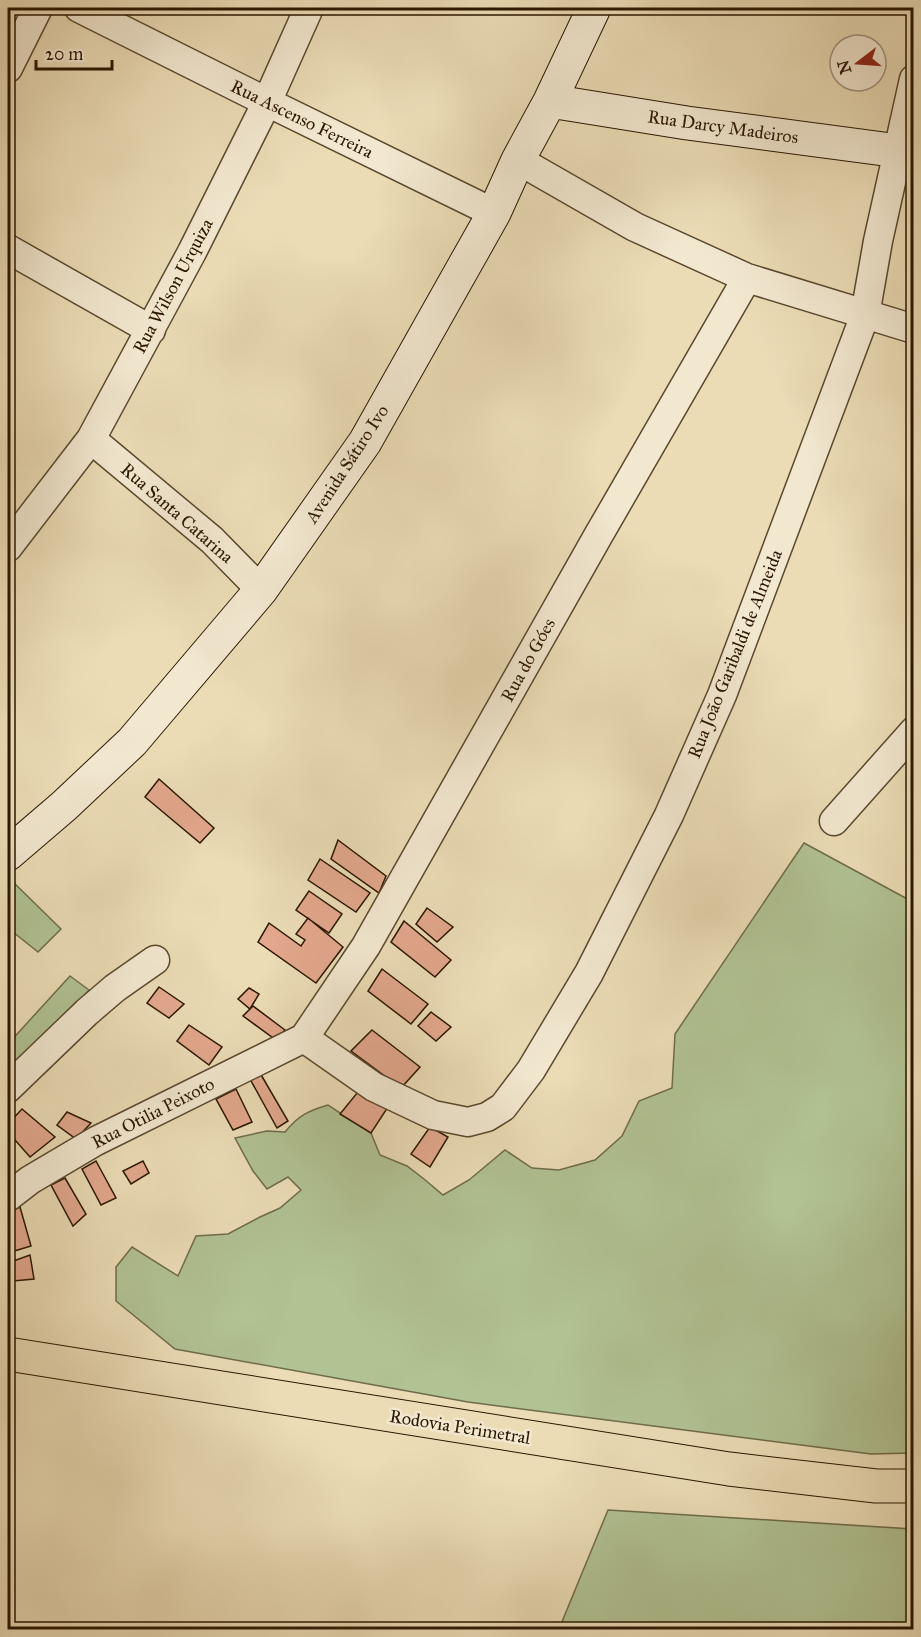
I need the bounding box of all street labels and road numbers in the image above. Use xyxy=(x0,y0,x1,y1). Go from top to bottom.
street label: Rua Ascenso Ferreira xyxy=(227,75,377,163)
street label: Rua Darcy Madeiros xyxy=(646,106,800,148)
street label: Rua Wilson Urquiza xyxy=(128,215,219,358)
street label: Avenida Sátiro Ivo xyxy=(300,401,393,528)
street label: Rua Santa Catarina xyxy=(116,458,238,568)
street label: Rua João Garibaldi de Almeida xyxy=(683,546,788,762)
street label: Rua do Góes xyxy=(496,614,560,706)
street label: Rua Otilia Peixoto xyxy=(88,1073,218,1153)
street label: Rodovia Perimetral xyxy=(388,1405,532,1449)

